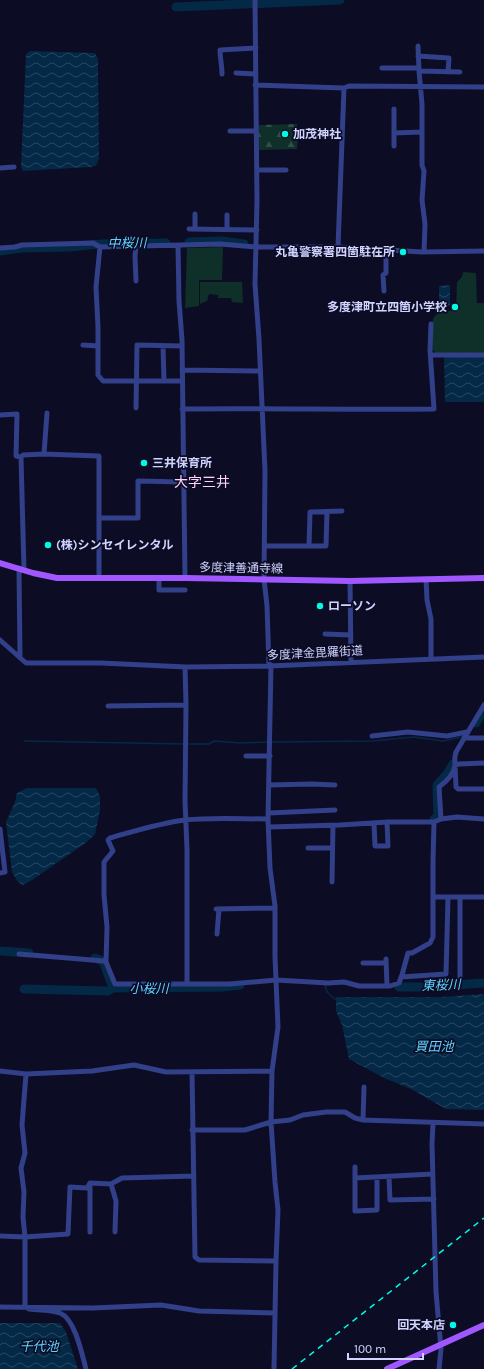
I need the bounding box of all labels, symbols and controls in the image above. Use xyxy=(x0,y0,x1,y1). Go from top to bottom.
place label: 加茂神社 xyxy=(293,127,341,141)
marker: 加茂神社 xyxy=(280,129,290,139)
water label: 中桜川 xyxy=(107,235,149,251)
place label: 丸亀警察署四箇駐在所 xyxy=(275,245,395,259)
marker: 丸亀警察署四箇駐在所 xyxy=(398,247,408,257)
place label: 多度津町立四箇小学校 xyxy=(327,300,447,314)
marker: 多度津町立四箇小学校 xyxy=(450,302,460,312)
place label: 三井保育所 xyxy=(152,456,212,470)
marker: 三井保育所 xyxy=(139,458,149,468)
district label: 大字三井 xyxy=(174,474,230,491)
place label: (株)シンセイレンタル xyxy=(56,538,174,552)
marker: (株)シンセイレンタル xyxy=(43,540,53,550)
street label: 多度津善通寺線 xyxy=(199,560,283,576)
place label: ローソン xyxy=(328,599,376,613)
marker: ローソン xyxy=(315,601,325,611)
street label: 多度津金毘羅街道 xyxy=(267,643,363,663)
water label: 東桜川 xyxy=(421,977,463,993)
water label: 小桜川 xyxy=(129,981,170,996)
water label: 買田池 xyxy=(414,1039,455,1054)
place label: 回天本店 xyxy=(397,1318,445,1332)
marker: 回天本店 xyxy=(448,1320,458,1330)
scale bar xyxy=(348,1335,423,1361)
water label: 千代池 xyxy=(19,1339,60,1354)
text: 100 m xyxy=(354,1342,386,1356)

